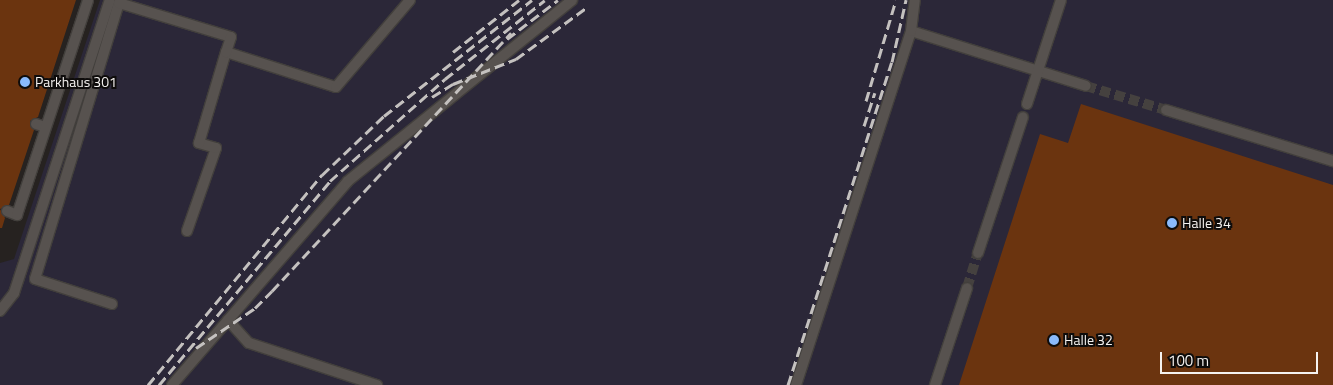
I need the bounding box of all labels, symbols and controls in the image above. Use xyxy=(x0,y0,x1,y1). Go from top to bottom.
place label: Parkhaus 301 xyxy=(35,74,117,90)
marker: Parkhaus 301 xyxy=(19,76,31,88)
place label: Halle 34 xyxy=(1182,215,1231,231)
marker: Halle 34 xyxy=(1166,217,1178,229)
place label: Halle 32 xyxy=(1064,332,1113,348)
marker: Halle 32 xyxy=(1048,334,1060,346)
scale bar xyxy=(1163,342,1320,374)
text: 100 m xyxy=(1168,349,1209,372)

